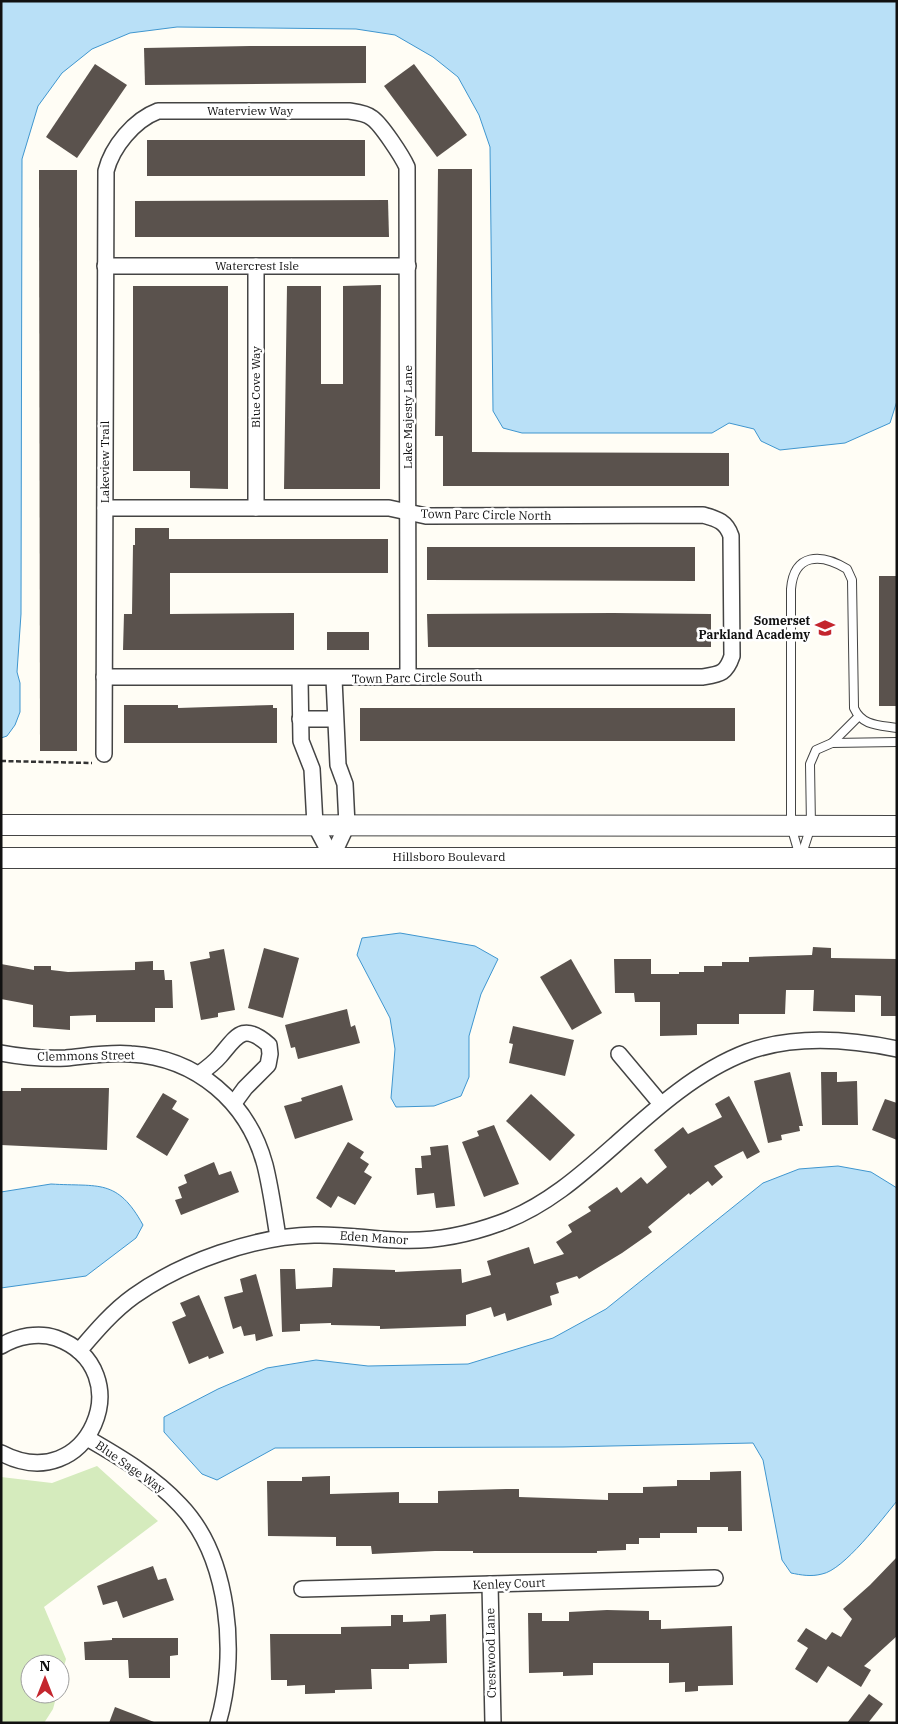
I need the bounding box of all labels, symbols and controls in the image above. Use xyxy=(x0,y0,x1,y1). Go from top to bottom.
street label: Waterview Way xyxy=(207,103,294,118)
street label: Watercrest Isle xyxy=(215,258,299,273)
street label: Blue Cove Way xyxy=(248,345,263,428)
street label: Lake Majesty Lane xyxy=(400,365,415,469)
street label: Lakeview Trail xyxy=(97,420,112,503)
street label: Town Parc Circle North xyxy=(420,506,552,523)
place label: Somerset Parkland Academy xyxy=(699,613,811,642)
school or university icon: Somerset Parkland Academy xyxy=(814,617,836,639)
street label: Town Parc Circle South xyxy=(351,669,483,686)
street label: Hillsboro Boulevard xyxy=(393,849,505,864)
street label: Clemmons Street xyxy=(37,1047,135,1064)
street label: Eden Manor xyxy=(339,1228,409,1247)
street label: Blue Sage Way xyxy=(93,1437,168,1496)
street label: Kenley Court xyxy=(472,1575,546,1592)
street label: Crestwood Lane xyxy=(482,1608,499,1698)
north arrow xyxy=(20,1654,70,1704)
text: N xyxy=(39,1657,51,1675)

